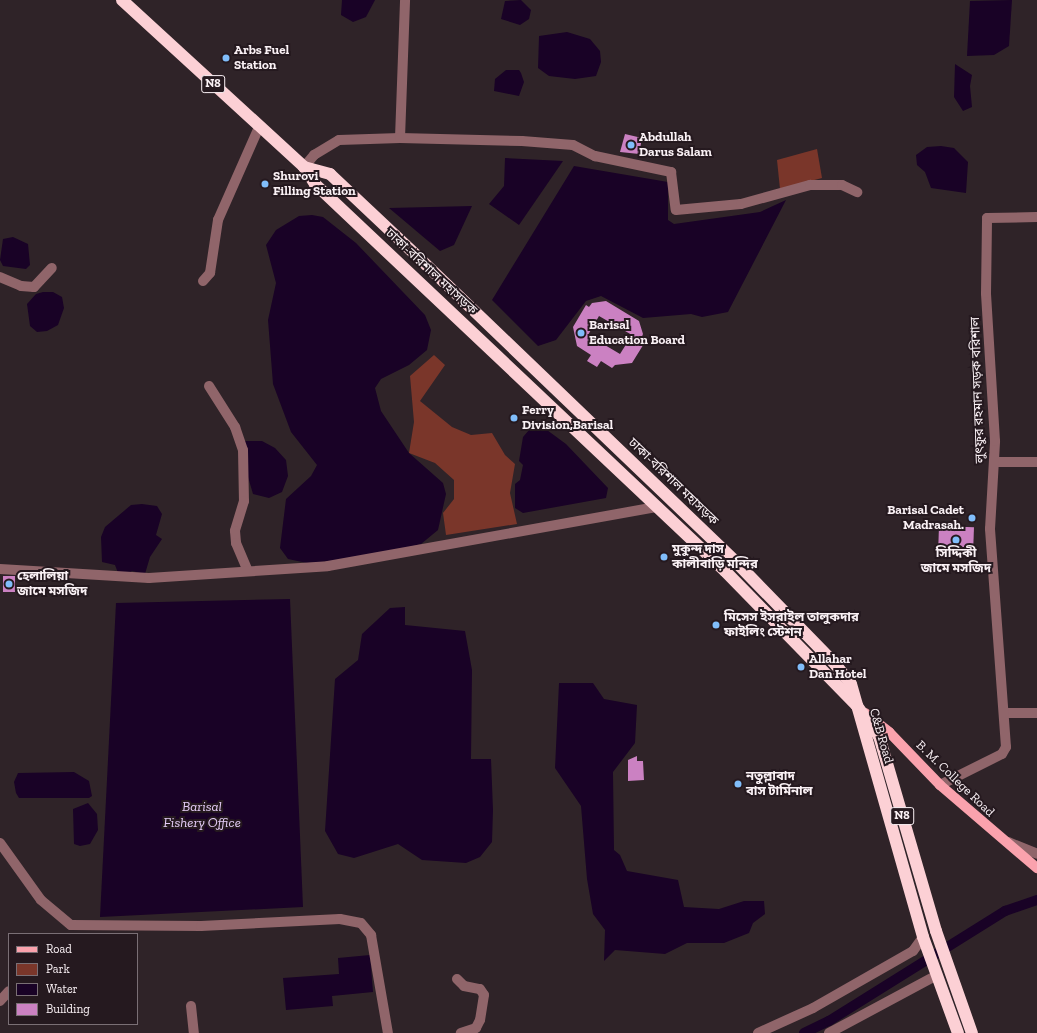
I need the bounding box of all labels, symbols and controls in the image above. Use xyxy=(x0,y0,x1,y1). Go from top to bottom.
place label: Arbs Fuel Station xyxy=(234,43,289,74)
marker: Arbs Fuel Station xyxy=(221,53,231,63)
road number: N8 xyxy=(201,74,225,94)
place label: Abdullah Darus Salam xyxy=(639,130,712,161)
marker: Abdullah Darus Salam xyxy=(626,140,636,150)
place label: Shurovi Filling Station xyxy=(273,169,356,200)
marker: Shurovi Filling Station xyxy=(260,179,270,189)
street label: ঢাকা-বরিশাল মহাসড়ক xyxy=(382,226,480,318)
street label: লুৎফুর রহমান সড়ক বরিশাল xyxy=(968,317,988,463)
place label: Barisal Education Board xyxy=(589,318,685,349)
marker: Barisal Education Board xyxy=(576,328,586,338)
place label: Ferry Division,Barisal xyxy=(522,403,613,434)
marker: Ferry Division,Barisal xyxy=(509,413,519,423)
street label: ঢাকা-বরিশাল মহাসড়ক xyxy=(625,435,721,529)
place label: Barisal Cadet Madrasah. xyxy=(887,503,964,534)
marker: Barisal Cadet Madrasah. xyxy=(967,513,977,523)
marker: সিদ্দিকী জামে মসজিদ xyxy=(951,535,961,545)
place label: মুকুন্দ দাস কালীবাড়ি মন্দির xyxy=(672,542,758,573)
place label: সিদ্দিকী জামে মসজিদ xyxy=(921,546,991,577)
marker: মুকুন্দ দাস কালীবাড়ি মন্দির xyxy=(659,552,669,562)
place label: হেলালিয়া জামে মসজিদ xyxy=(17,569,87,600)
marker: হেলালিয়া জামে মসজিদ xyxy=(4,579,14,589)
place label: মিসেস ইসরাইল তালুকদার ফাইলিং স্টেশন xyxy=(724,610,859,641)
marker: মিসেস ইসরাইল তালুকদার ফাইলিং স্টেশন xyxy=(711,620,721,630)
place label: Allahar Dan Hotel xyxy=(809,652,866,683)
marker: Allahar Dan Hotel xyxy=(796,662,806,672)
street label: C&B Road xyxy=(866,707,896,765)
street label: B. M. College Road xyxy=(913,738,997,820)
place label: নতুল্লাবাদ বাস টার্মিনাল xyxy=(746,769,813,800)
marker: নতুল্লাবাদ বাস টার্মিনাল xyxy=(733,779,743,789)
water label: Barisal Fishery Office xyxy=(163,799,241,832)
road number: N8 xyxy=(890,806,914,826)
legend xyxy=(8,933,138,1025)
text: Road xyxy=(46,942,72,956)
text: Park xyxy=(46,962,70,976)
text: Water xyxy=(46,982,78,996)
text: Building xyxy=(46,1002,90,1016)

